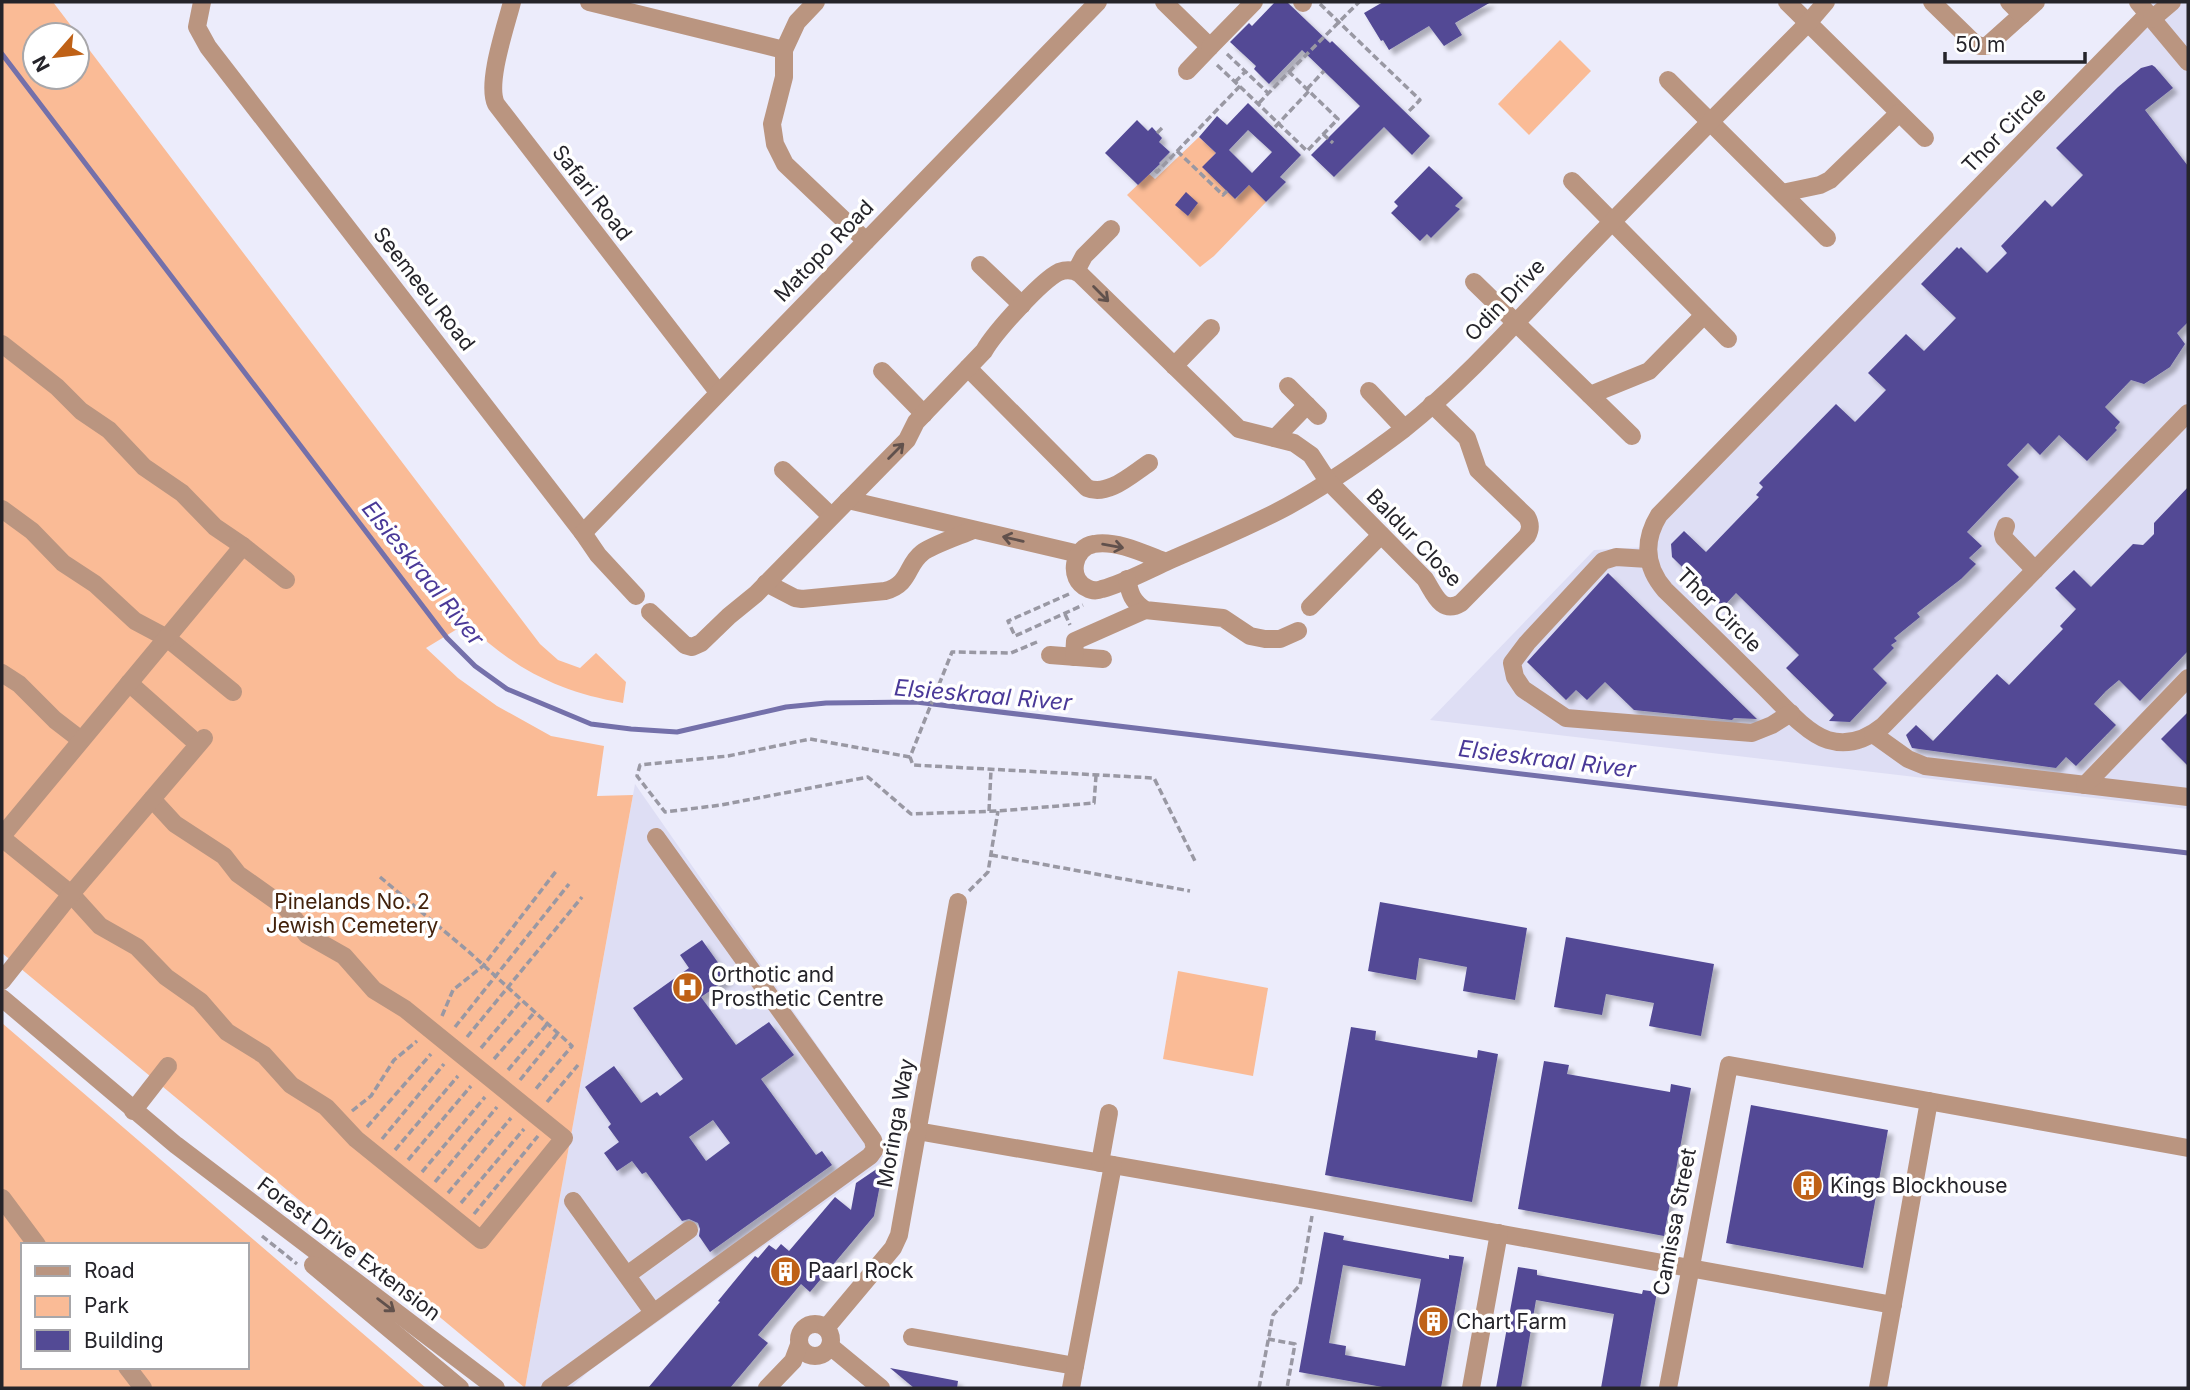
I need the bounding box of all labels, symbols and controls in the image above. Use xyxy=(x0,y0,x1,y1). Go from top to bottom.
north arrow xyxy=(21,21,91,91)
scale bar xyxy=(1945,21,2085,65)
text: 50 m xyxy=(1955,32,2005,57)
text: N xyxy=(28,52,55,76)
street label: Thor Circle xyxy=(1957,82,2051,178)
street label: Safari Road xyxy=(547,140,637,245)
street label: Matopo Road xyxy=(769,194,878,307)
street label: Seemeeu Road xyxy=(368,222,480,355)
street label: Odin Drive xyxy=(1459,253,1550,346)
one-way arrow xyxy=(1092,285,1109,302)
one-way arrow xyxy=(887,443,904,460)
street label: Baldur Close xyxy=(1362,484,1467,592)
water label: Elsieskraal River xyxy=(356,495,491,652)
one-way arrow xyxy=(1002,532,1025,545)
one-way arrow xyxy=(1101,540,1124,553)
street label: Thor Circle xyxy=(1672,562,1767,657)
water label: Elsieskraal River xyxy=(893,673,1074,717)
water label: Elsieskraal River xyxy=(1457,734,1639,784)
park label: Pinelands No. 2 Jewish Cemetery xyxy=(266,889,439,938)
place label: Orthotic and Prosthetic Centre xyxy=(711,962,884,1011)
hospital icon: Orthotic and Prosthetic Centre xyxy=(671,970,705,1004)
street label: Moringa Way xyxy=(872,1056,919,1189)
street label: Camissa Street xyxy=(1648,1146,1701,1298)
building icon: Kings Blockhouse xyxy=(1790,1169,1824,1203)
street label: Forest Drive Extension xyxy=(253,1172,446,1326)
place label: Kings Blockhouse xyxy=(1830,1173,2008,1198)
legend xyxy=(21,1243,248,1369)
building icon: Paarl Rock xyxy=(768,1254,802,1288)
text: Road xyxy=(84,1258,135,1283)
place label: Paarl Rock xyxy=(808,1258,914,1283)
text: Park xyxy=(84,1293,129,1318)
one-way arrow xyxy=(376,1298,395,1313)
building icon: Chart Farm xyxy=(1416,1305,1450,1339)
place label: Chart Farm xyxy=(1456,1309,1567,1334)
text: Building xyxy=(84,1328,164,1353)

